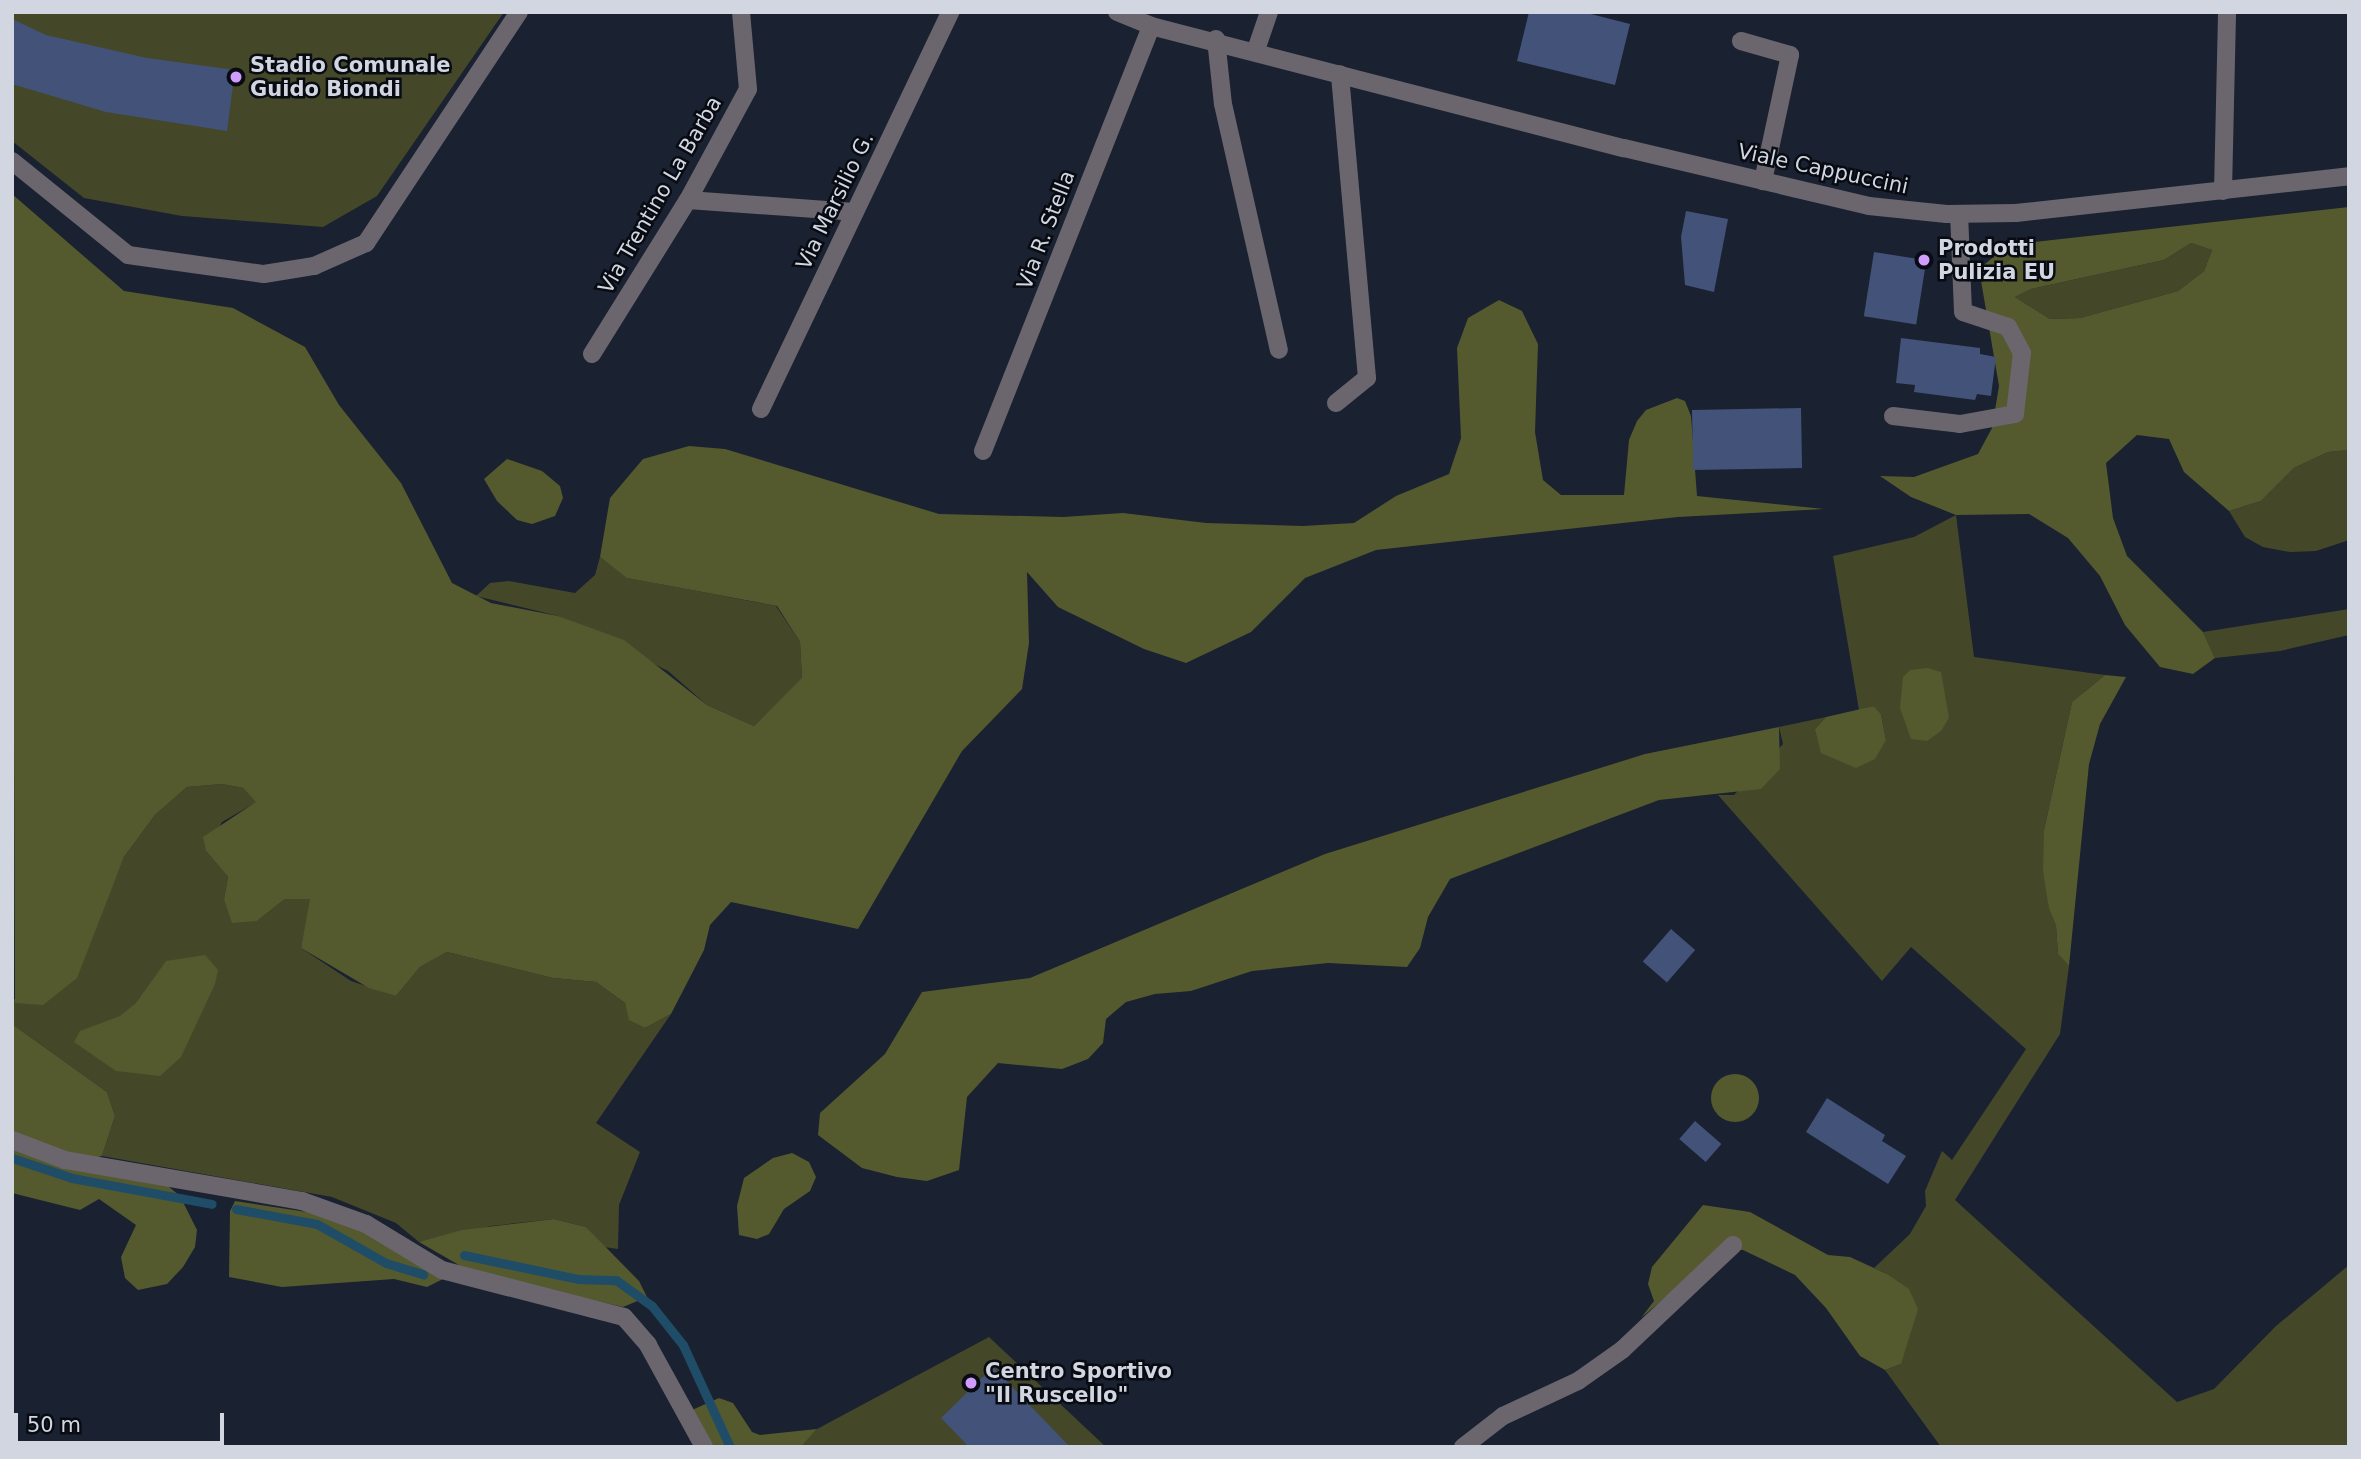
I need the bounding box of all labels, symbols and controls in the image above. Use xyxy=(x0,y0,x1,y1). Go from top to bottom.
place label: Stadio Comunale Guido Biondi xyxy=(250,52,451,102)
marker: Stadio Comunale Guido Biondi xyxy=(228,69,244,85)
street label: Via Trentino La Barba xyxy=(593,92,727,298)
street label: Via Marsilio G. xyxy=(791,128,879,274)
street label: Viale Cappuccini xyxy=(1735,139,1911,199)
street label: Via R. Stella xyxy=(1012,167,1080,293)
place label: Prodotti Pulizia EU xyxy=(1938,235,2055,285)
marker: Prodotti Pulizia EU xyxy=(1916,252,1932,268)
place label: Centro Sportivo "Il Ruscello" xyxy=(985,1358,1172,1408)
marker: Centro Sportivo "Il Ruscello" xyxy=(963,1375,979,1391)
scale bar xyxy=(18,1400,228,1444)
text: 50 m xyxy=(27,1413,81,1437)

